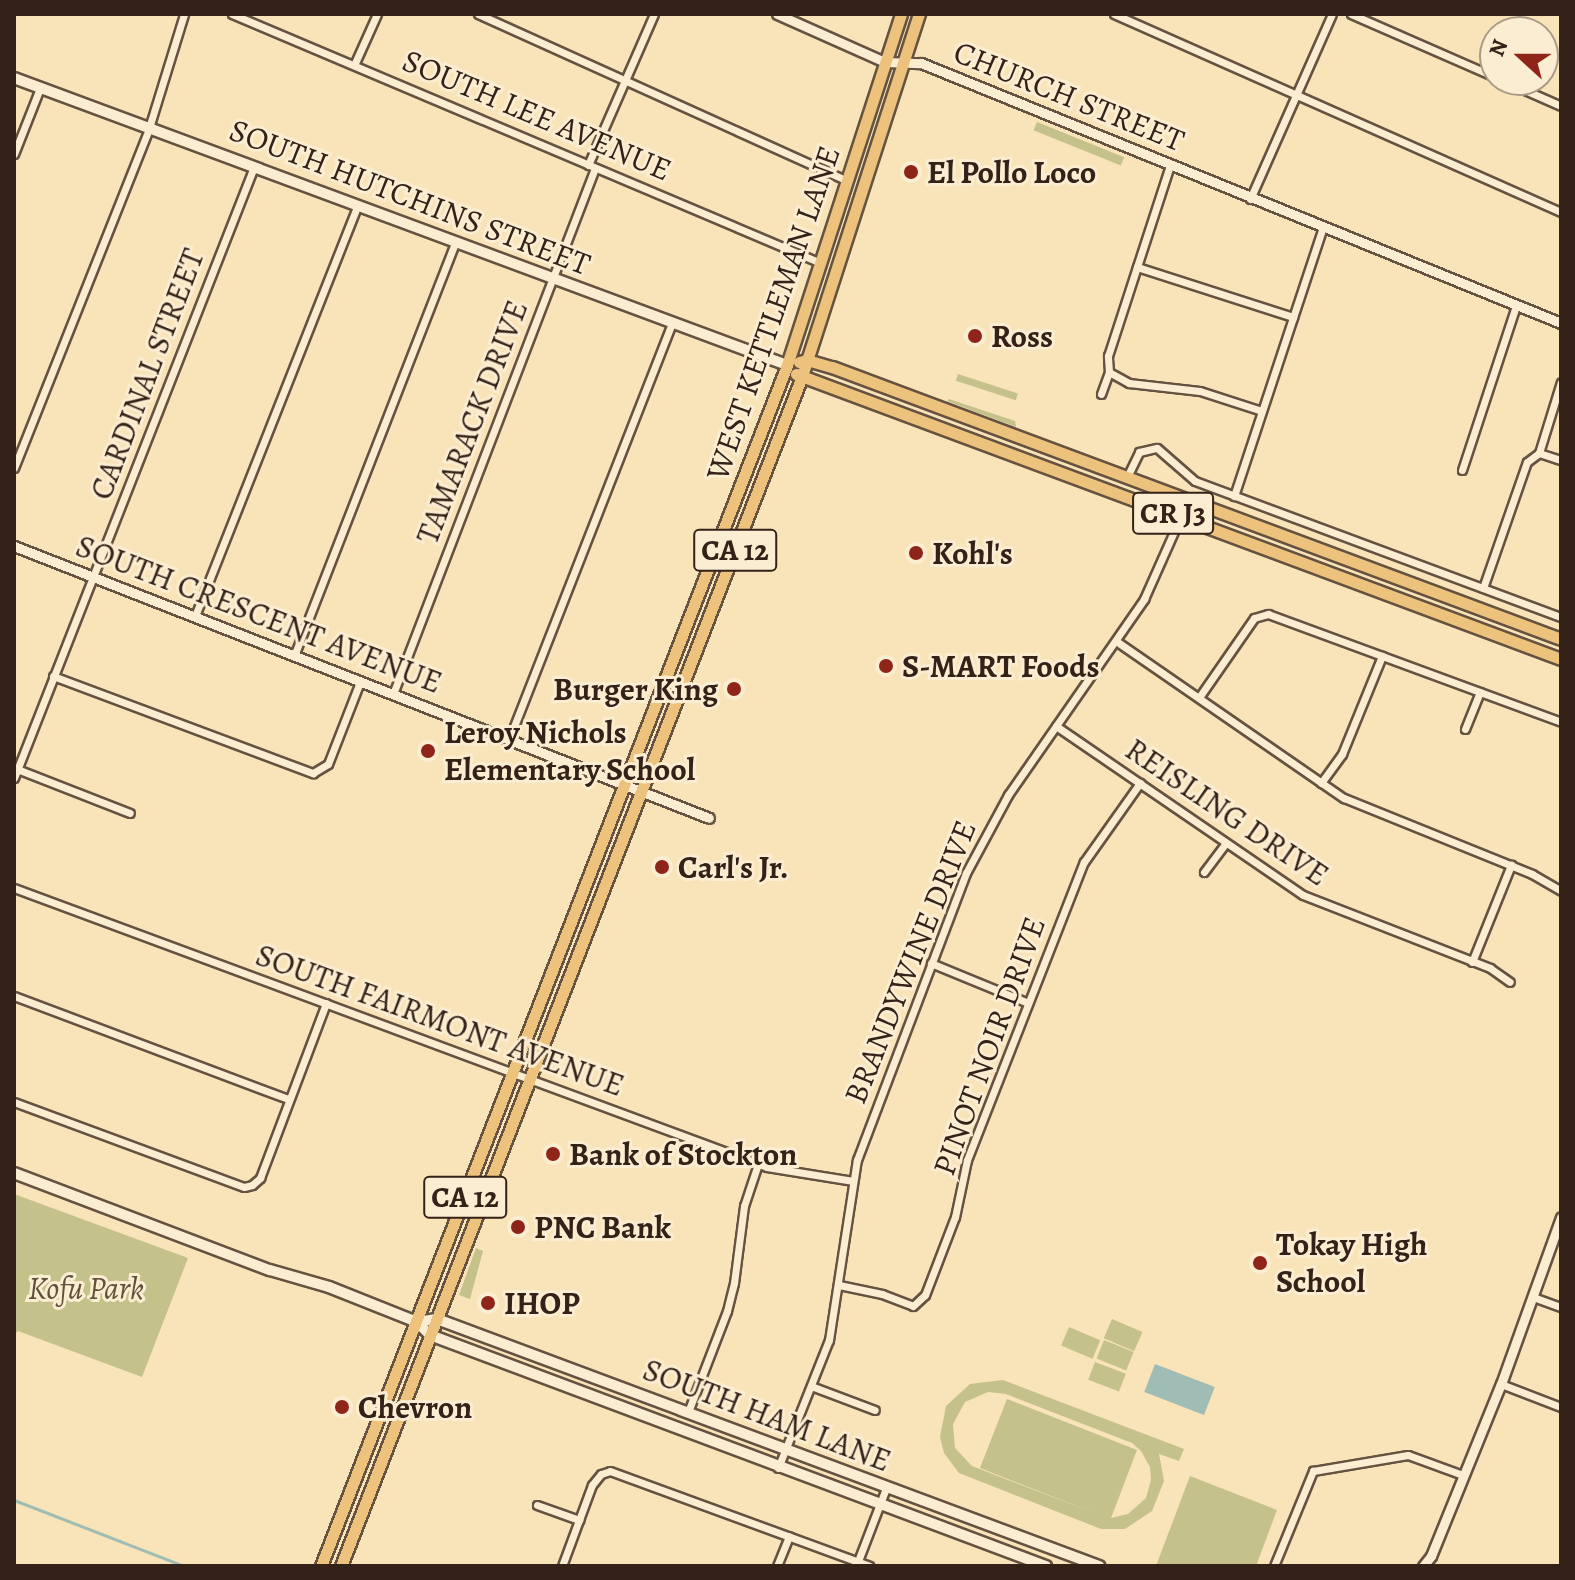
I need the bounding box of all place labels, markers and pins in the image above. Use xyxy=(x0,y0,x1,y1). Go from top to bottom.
place label: El Pollo Loco xyxy=(927,153,1096,191)
marker: El Pollo Loco xyxy=(902,163,920,181)
place label: Ross xyxy=(991,317,1053,355)
marker: Ross xyxy=(966,327,984,345)
place label: Kohl's xyxy=(932,534,1013,572)
marker: Kohl's xyxy=(907,544,925,562)
place label: S-MART Foods xyxy=(902,647,1100,685)
marker: S-MART Foods xyxy=(877,657,895,675)
place label: Burger King xyxy=(553,670,718,708)
marker: Burger King xyxy=(725,680,743,698)
place label: Leroy Nichols Elementary School xyxy=(444,714,695,789)
marker: Leroy Nichols Elementary School xyxy=(419,742,437,760)
place label: Carl's Jr. xyxy=(678,848,789,886)
marker: Carl's Jr. xyxy=(653,858,671,876)
place label: Bank of Stockton xyxy=(569,1135,797,1173)
marker: Bank of Stockton xyxy=(544,1145,562,1163)
place label: PNC Bank xyxy=(534,1208,671,1246)
marker: PNC Bank xyxy=(509,1218,527,1236)
place label: Tokay High School xyxy=(1276,1226,1427,1301)
marker: Tokay High School xyxy=(1251,1254,1269,1272)
place label: IHOP xyxy=(504,1284,580,1322)
marker: IHOP xyxy=(479,1294,497,1312)
place label: Chevron xyxy=(358,1388,472,1426)
marker: Chevron xyxy=(333,1398,351,1416)

